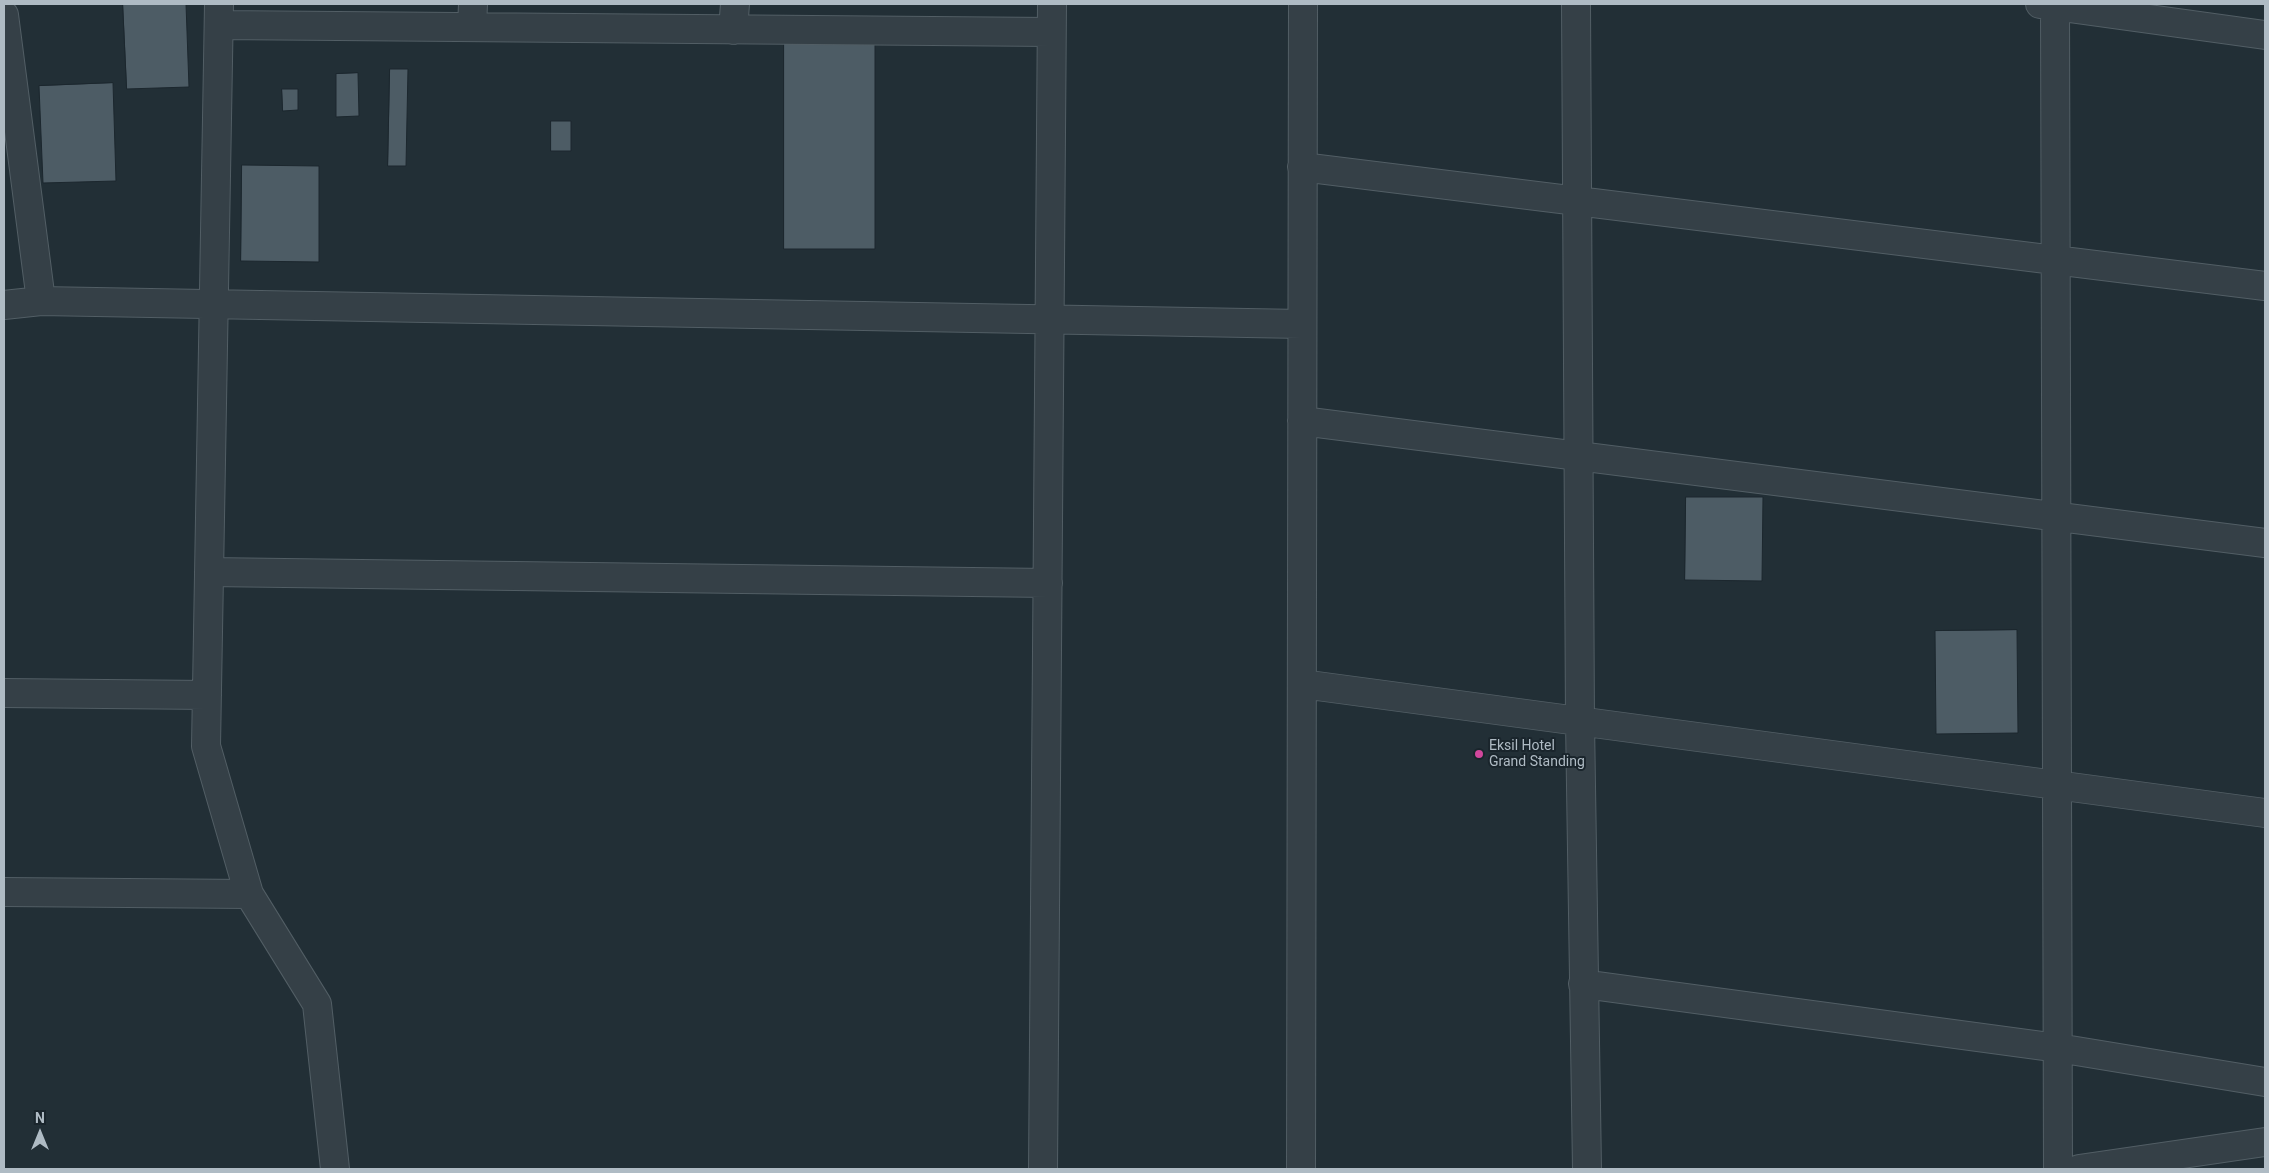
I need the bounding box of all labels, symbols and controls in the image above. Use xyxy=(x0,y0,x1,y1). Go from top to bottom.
place label: Eksil Hotel Grand Standing xyxy=(1489,738,1585,770)
marker: Eksil Hotel Grand Standing xyxy=(1473,748,1485,760)
north arrow xyxy=(15,1108,65,1158)
text: N xyxy=(35,1110,45,1126)

